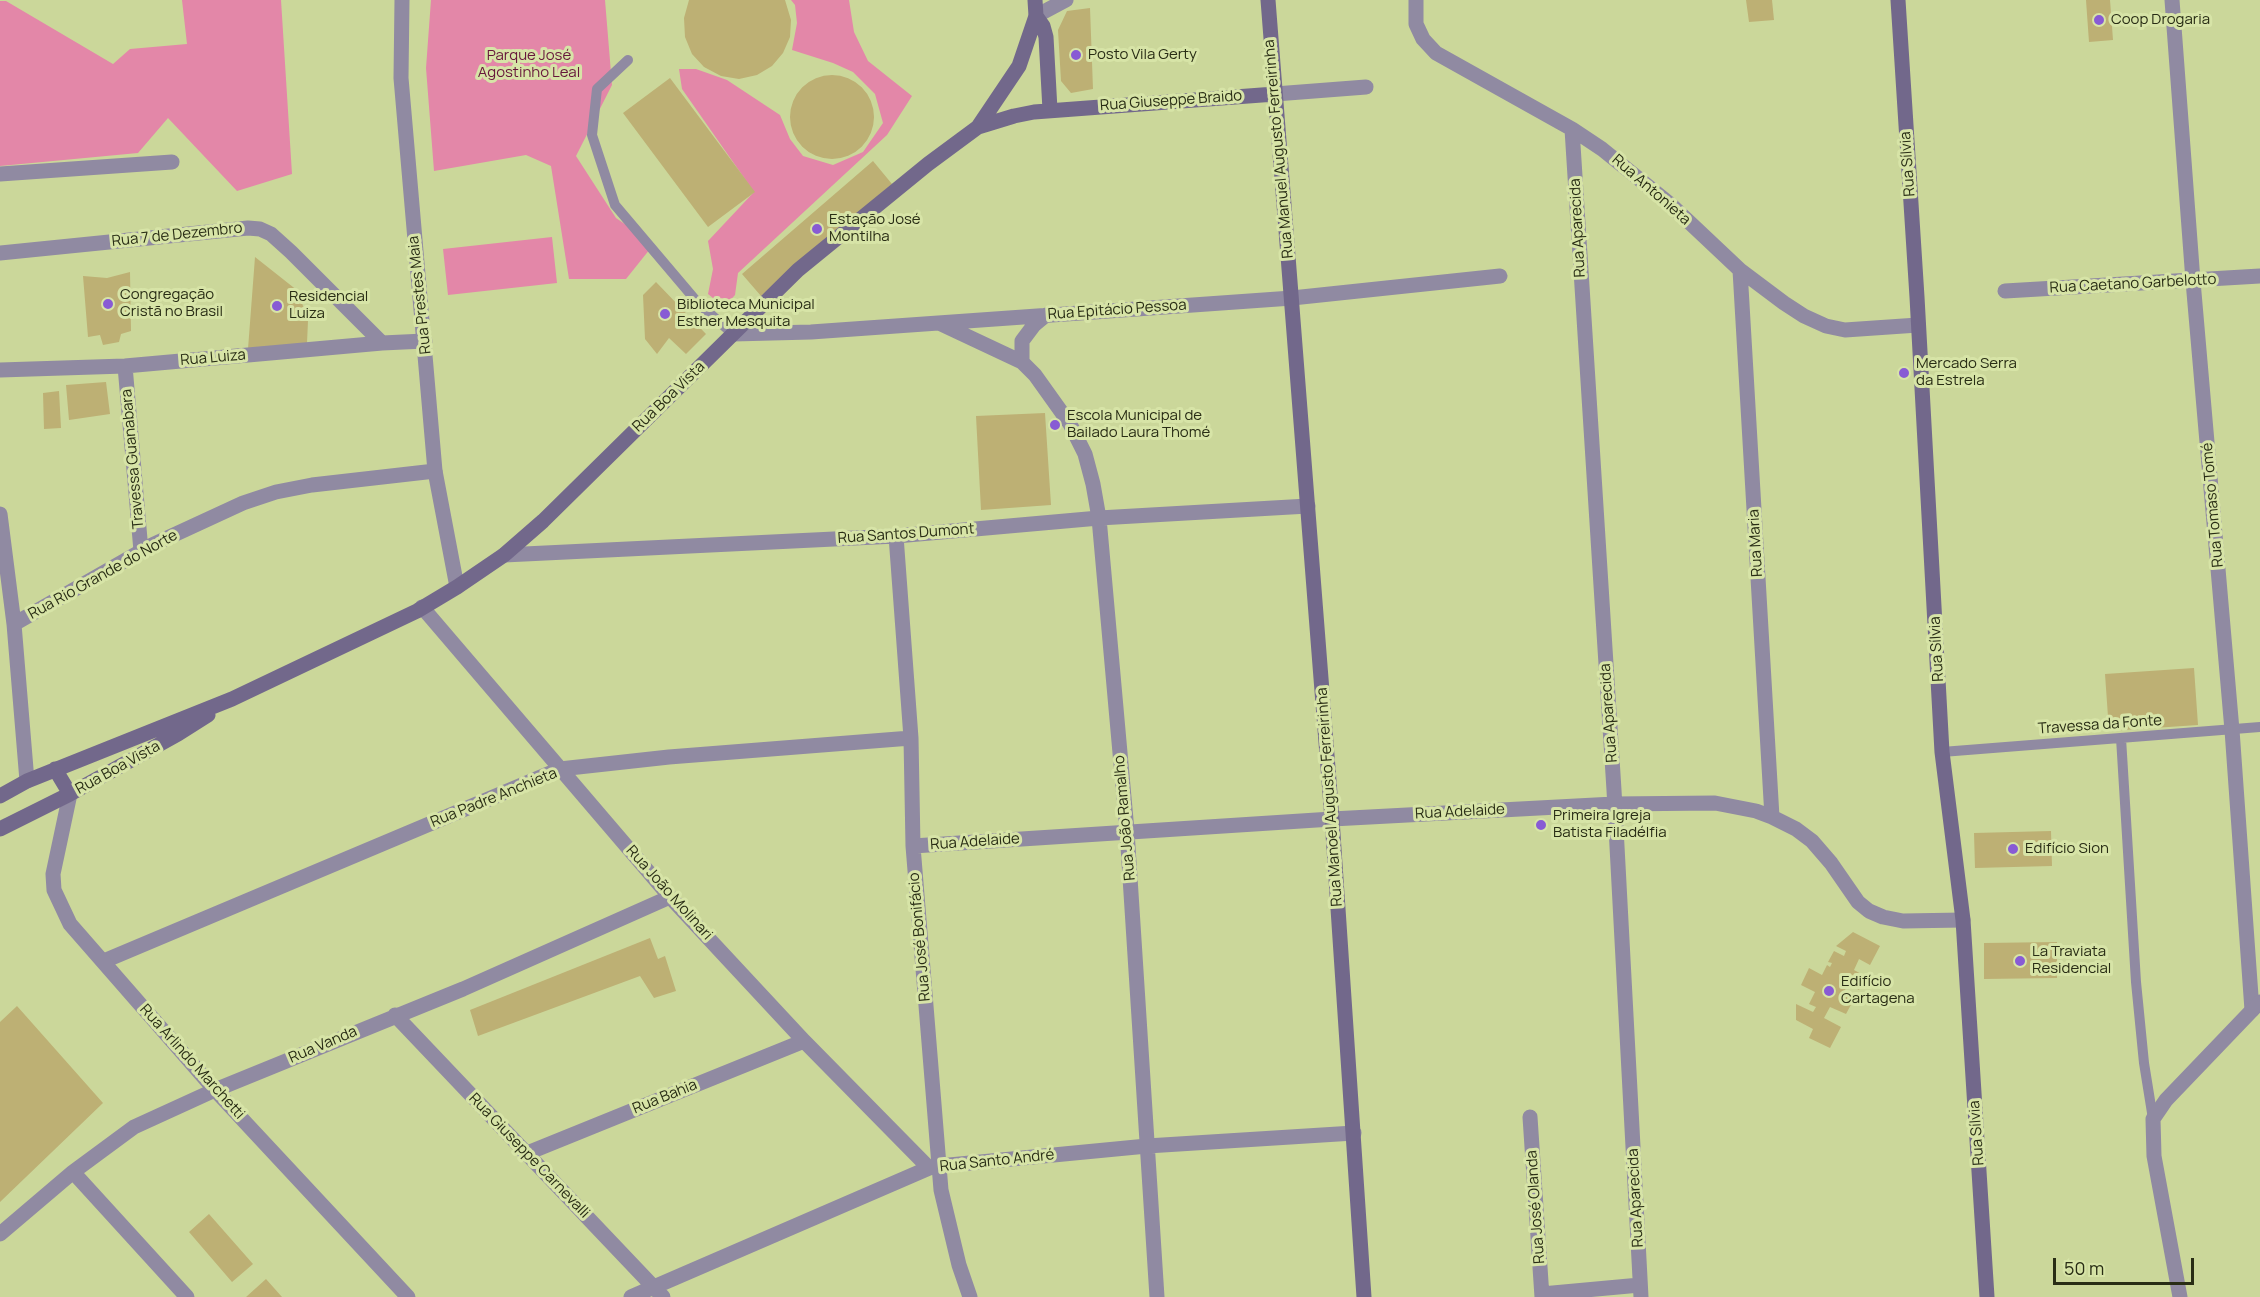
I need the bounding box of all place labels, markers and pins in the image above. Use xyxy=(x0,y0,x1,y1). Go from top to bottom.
place label: Coop Drogaria xyxy=(2111,11,2210,29)
marker: Coop Drogaria xyxy=(2092,13,2106,27)
place label: Posto Vila Gerty xyxy=(1088,46,1197,64)
marker: Posto Vila Gerty xyxy=(1069,48,1083,62)
place label: Estação José Montilha xyxy=(829,211,921,246)
marker: Estação José Montilha xyxy=(810,222,824,236)
place label: Congregação Cristã no Brasil xyxy=(120,286,223,321)
place label: Residencial Luiza xyxy=(289,288,368,323)
place label: Biblioteca Municipal Esther Mesquita xyxy=(677,296,815,331)
marker: Congregação Cristã no Brasil xyxy=(101,297,115,311)
marker: Residencial Luiza xyxy=(270,299,284,313)
marker: Biblioteca Municipal Esther Mesquita xyxy=(658,307,672,321)
place label: Mercado Serra da Estrela xyxy=(1916,355,2017,390)
marker: Mercado Serra da Estrela xyxy=(1897,366,1911,380)
place label: Escola Municipal de Bailado Laura Thomé xyxy=(1067,407,1210,442)
marker: Escola Municipal de Bailado Laura Thomé xyxy=(1048,418,1062,432)
place label: Primeira Igreja Batista Filadélfia xyxy=(1553,807,1667,842)
marker: Primeira Igreja Batista Filadélfia xyxy=(1534,818,1548,832)
place label: Edifício Sion xyxy=(2025,840,2109,858)
marker: Edifício Sion xyxy=(2006,842,2020,856)
place label: La Traviata Residencial xyxy=(2032,943,2111,978)
marker: La Traviata Residencial xyxy=(2013,954,2027,968)
place label: Edifício Cartagena xyxy=(1841,973,1914,1008)
marker: Edifício Cartagena xyxy=(1822,984,1836,998)

